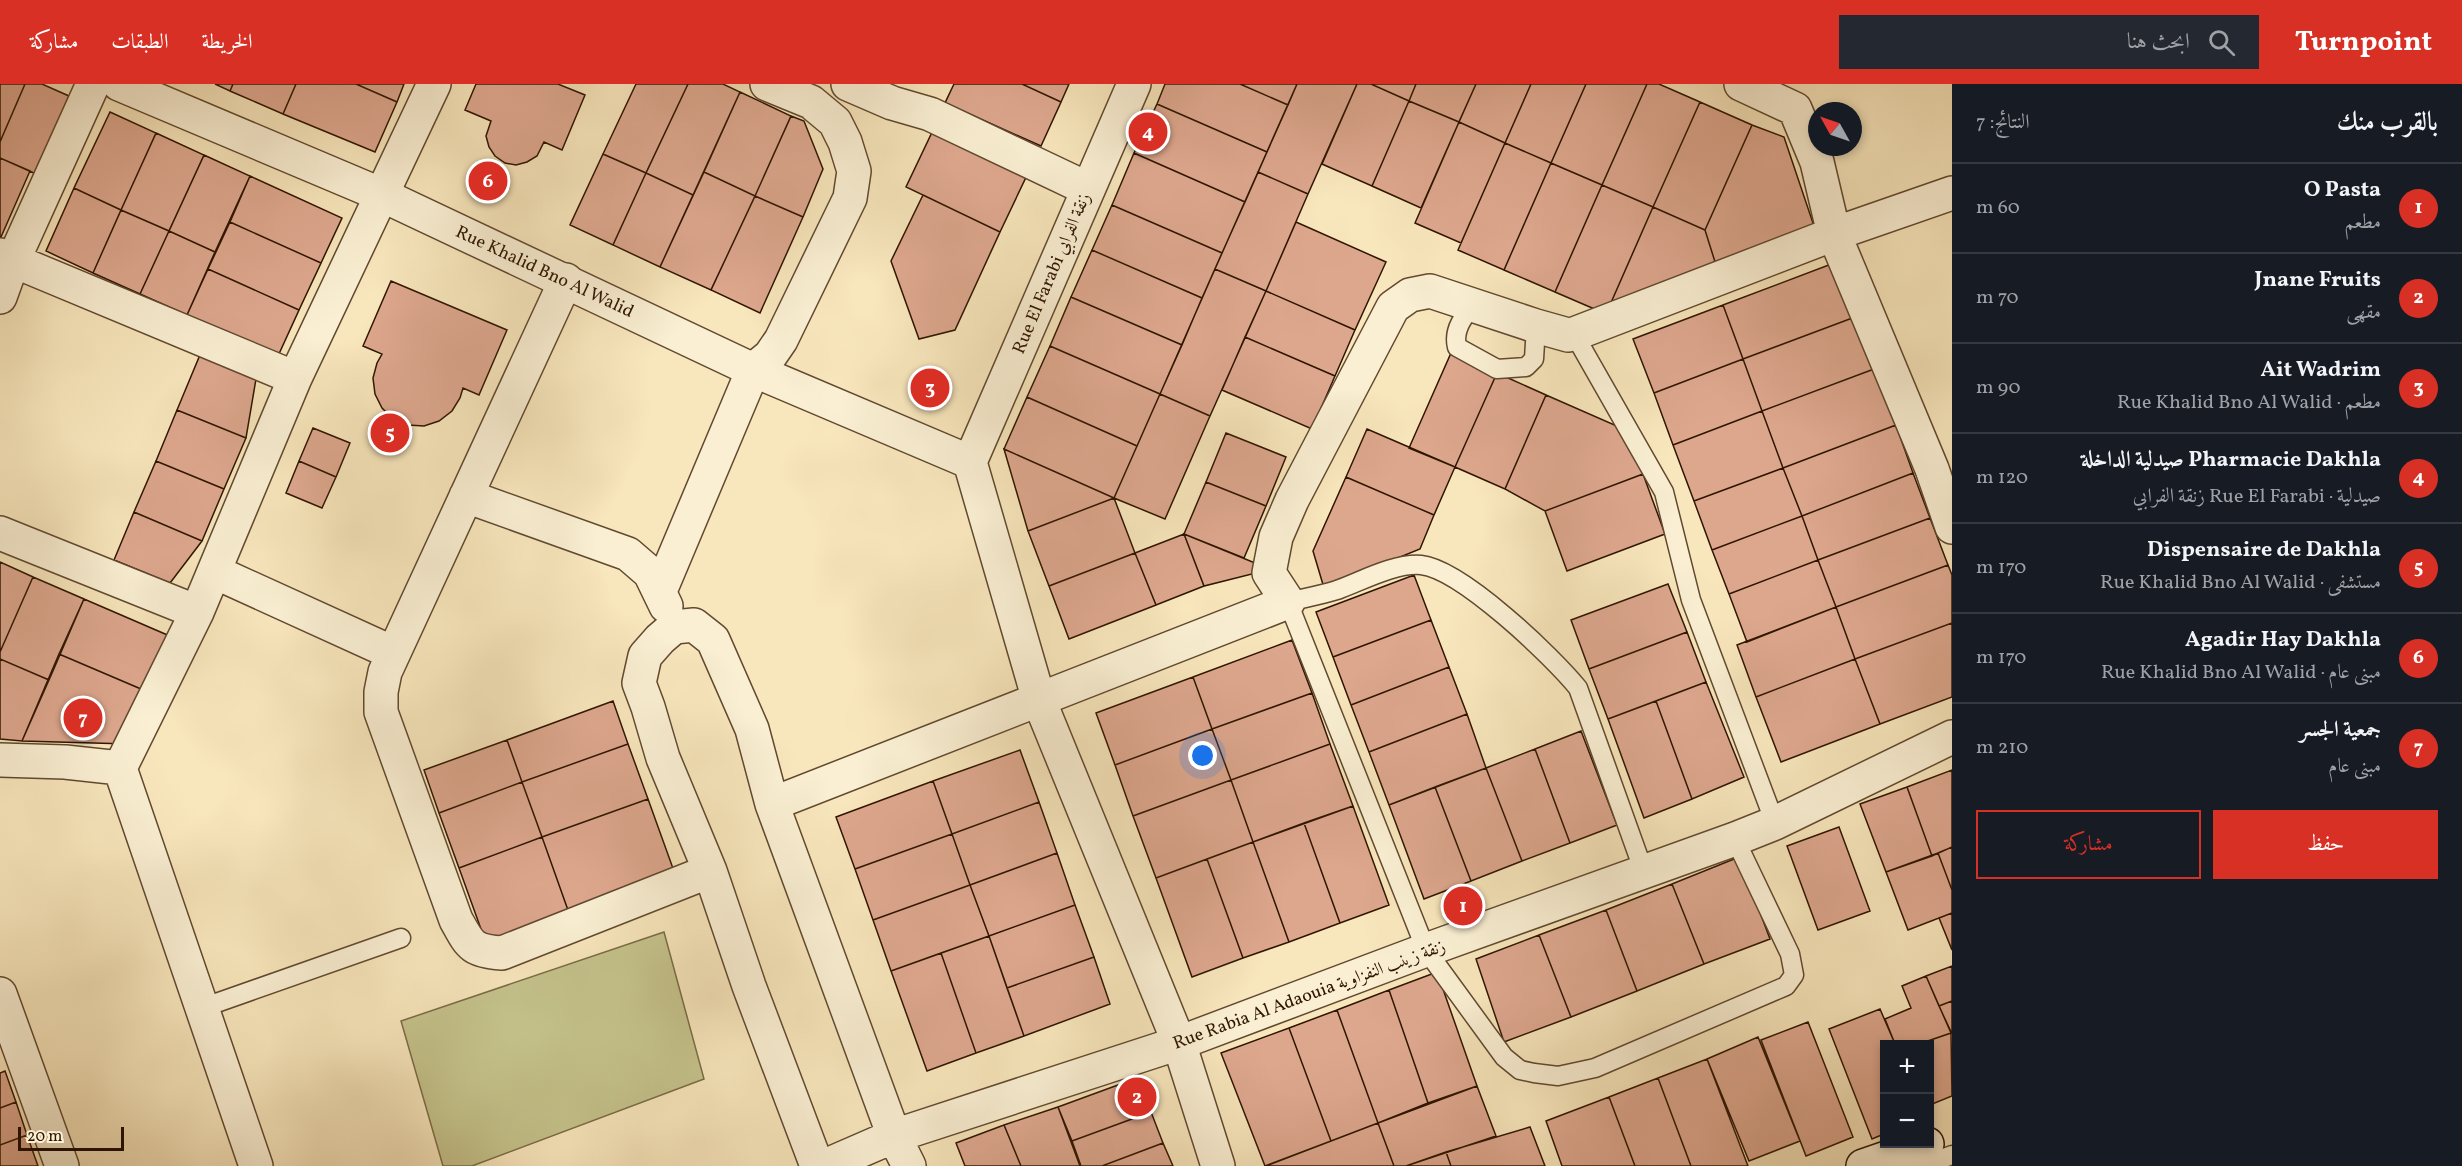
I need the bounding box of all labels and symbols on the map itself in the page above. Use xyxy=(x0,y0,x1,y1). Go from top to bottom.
north arrow xyxy=(1808,102,1862,156)
pin: 4 xyxy=(1128,110,1168,154)
pin: 6 xyxy=(468,158,508,204)
street label: Rue El Farabi زنقة الفرابي xyxy=(1007,189,1099,358)
street label: Rue Khalid Bno Al Walid xyxy=(451,220,638,325)
pin: 3 xyxy=(910,366,950,410)
pin: 5 xyxy=(370,410,410,456)
pin: 7 xyxy=(64,696,103,740)
your location xyxy=(1188,741,1217,770)
pin: 1 xyxy=(1444,884,1482,928)
street label: Rue Rabia Al Adaouia زنقة زينب النفزاوية xyxy=(1170,934,1449,1056)
pin: 2 xyxy=(1118,1074,1156,1120)
scale bar xyxy=(18,1124,124,1152)

